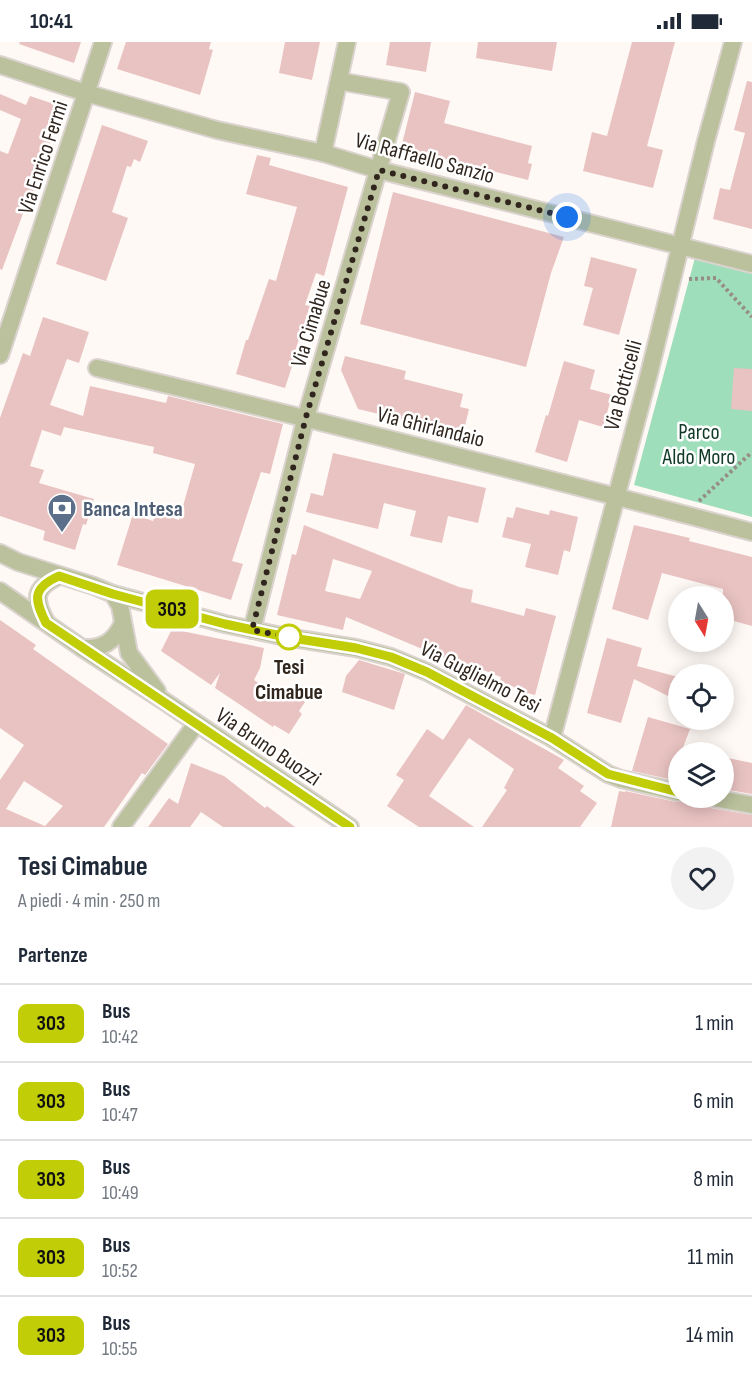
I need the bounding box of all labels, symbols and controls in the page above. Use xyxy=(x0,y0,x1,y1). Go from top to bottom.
text: 10:41 xyxy=(30,8,73,35)
street label: Via Enrico Fermi xyxy=(12,97,74,218)
street label: Via Raffaello Sanzio xyxy=(352,127,497,190)
your location xyxy=(552,202,582,232)
street label: Via Cimabue xyxy=(285,276,338,371)
street label: Via Botticelli xyxy=(598,337,648,434)
street label: Via Ghirlandaio xyxy=(374,401,487,454)
park label: Parco Aldo Moro xyxy=(662,419,735,471)
bank icon: Banca Intesa xyxy=(46,492,78,534)
place label: Banca Intesa xyxy=(83,496,183,523)
north arrow xyxy=(668,586,734,652)
map controls xyxy=(668,586,734,808)
line badge: 303 xyxy=(138,590,207,628)
text: 303 xyxy=(158,597,186,622)
marker: Tesi Cimabue xyxy=(276,624,302,650)
street label: Via Guglielmo Tesi xyxy=(416,635,545,719)
place label: Tesi Cimabue xyxy=(255,654,323,706)
button: locate xyxy=(668,664,734,730)
street label: Via Bruno Buozzi xyxy=(210,702,326,792)
button: layers xyxy=(668,742,734,808)
button: heart xyxy=(671,847,734,910)
text: Tesi Cimabue xyxy=(18,850,148,883)
text: A piedi · 4 min · 250 m xyxy=(18,889,160,913)
text: Partenze xyxy=(18,942,88,969)
text: Bus xyxy=(102,998,131,1025)
text: 1 min xyxy=(695,1010,734,1037)
text: 303 xyxy=(37,1011,65,1036)
text: 10:42 xyxy=(102,1025,138,1049)
text: Bus xyxy=(102,1076,131,1103)
text: 6 min xyxy=(693,1088,734,1115)
text: 303 xyxy=(37,1089,65,1114)
text: 10:47 xyxy=(102,1103,138,1127)
text: Bus xyxy=(102,1154,131,1181)
text: 8 min xyxy=(693,1166,734,1193)
text: 303 xyxy=(37,1167,65,1192)
text: 10:49 xyxy=(102,1181,139,1205)
text: Bus xyxy=(102,1232,131,1259)
text: 11 min xyxy=(687,1244,734,1271)
text: 303 xyxy=(37,1245,65,1270)
text: 10:52 xyxy=(102,1259,138,1283)
text: Bus xyxy=(102,1310,131,1337)
text: 14 min xyxy=(686,1322,734,1349)
text: 303 xyxy=(37,1323,65,1348)
text: 10:55 xyxy=(102,1337,138,1361)

